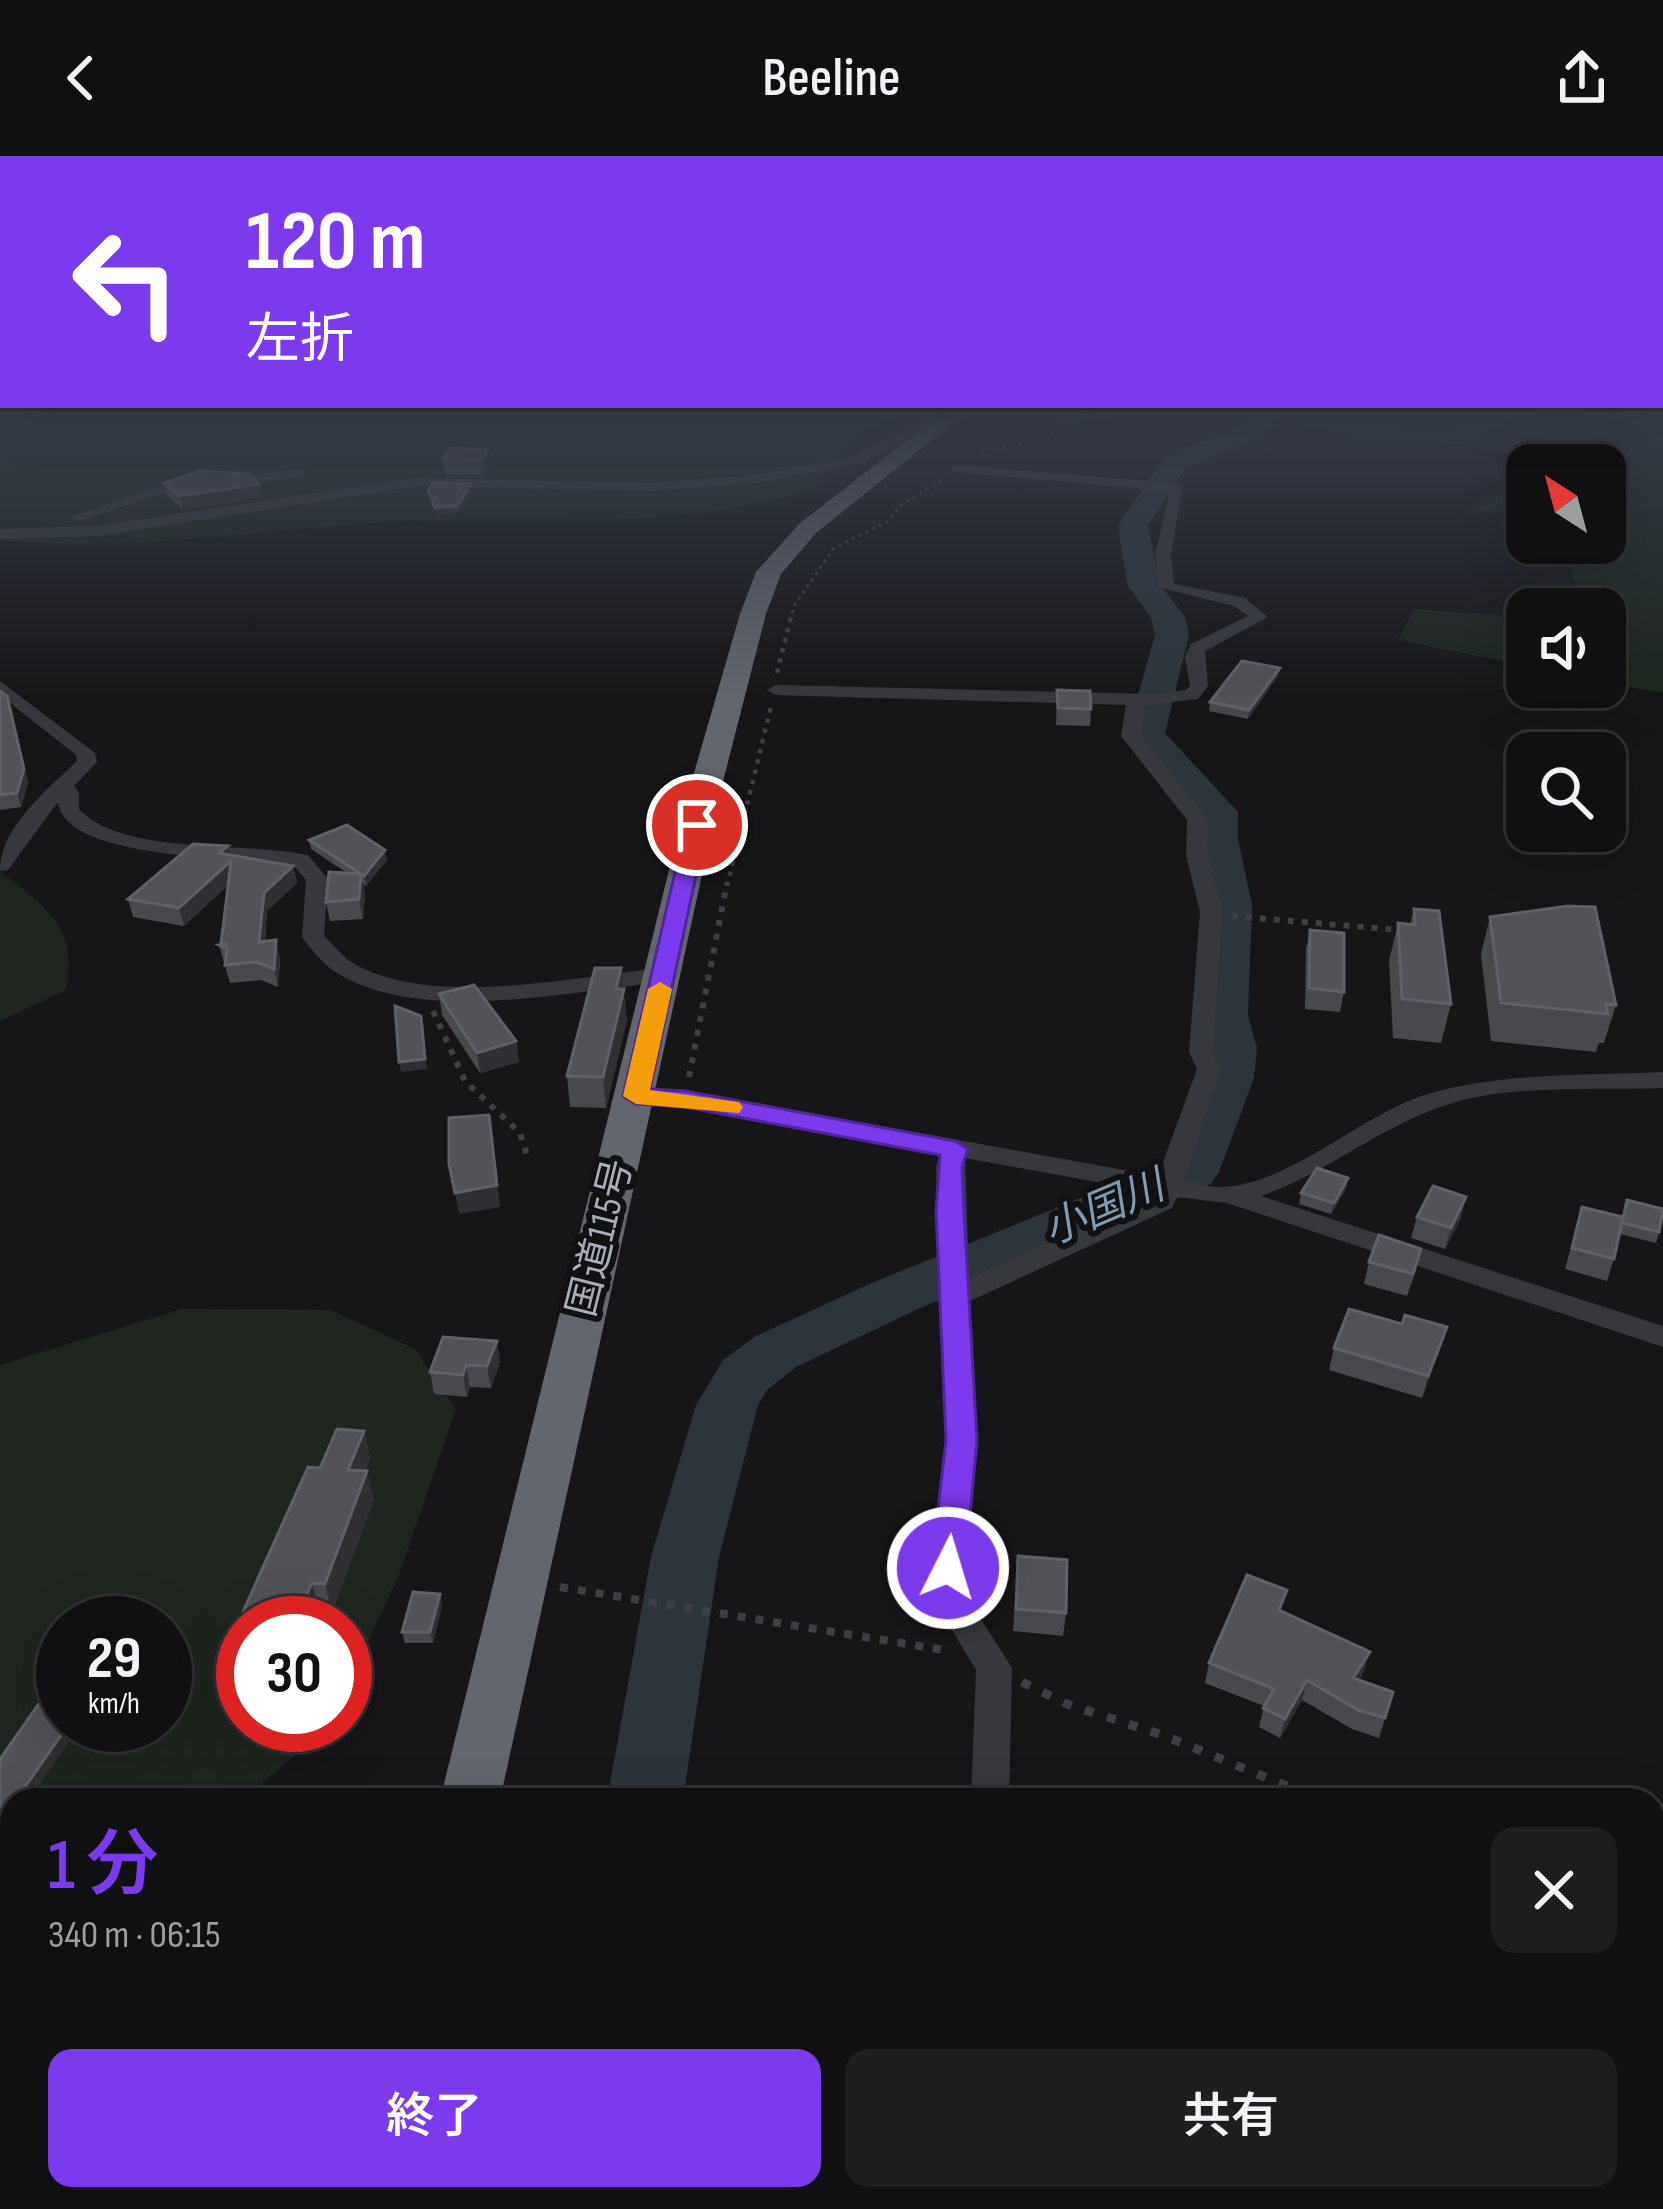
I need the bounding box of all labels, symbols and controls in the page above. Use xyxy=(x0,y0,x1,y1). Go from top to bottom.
icon: back xyxy=(48,45,114,111)
icon: share xyxy=(1549,45,1615,111)
text: Beeline xyxy=(762,46,901,111)
text: 120 m xyxy=(246,192,425,293)
icon: left xyxy=(48,204,204,360)
text: 左折 xyxy=(246,308,354,373)
north arrow xyxy=(1506,444,1626,564)
map controls xyxy=(1506,444,1626,852)
button: sound xyxy=(1506,588,1626,708)
button: search xyxy=(1506,732,1626,852)
pin xyxy=(646,774,748,876)
icon: arrive xyxy=(664,792,730,858)
street label: 国道115号 xyxy=(559,1155,643,1321)
water label: 小国川 xyxy=(1036,1159,1176,1257)
position arrow xyxy=(885,1505,1011,1631)
speed limit sign: 30 xyxy=(216,1596,372,1752)
text: 29 xyxy=(87,1623,141,1695)
text: km/h xyxy=(88,1686,140,1722)
text: 1 分 xyxy=(48,1823,158,1910)
button: close xyxy=(1491,1827,1617,1953)
text: 340 m · 06:15 xyxy=(48,1912,221,1959)
button: 終了 xyxy=(48,2049,821,2187)
button: 共有 xyxy=(845,2049,1617,2187)

